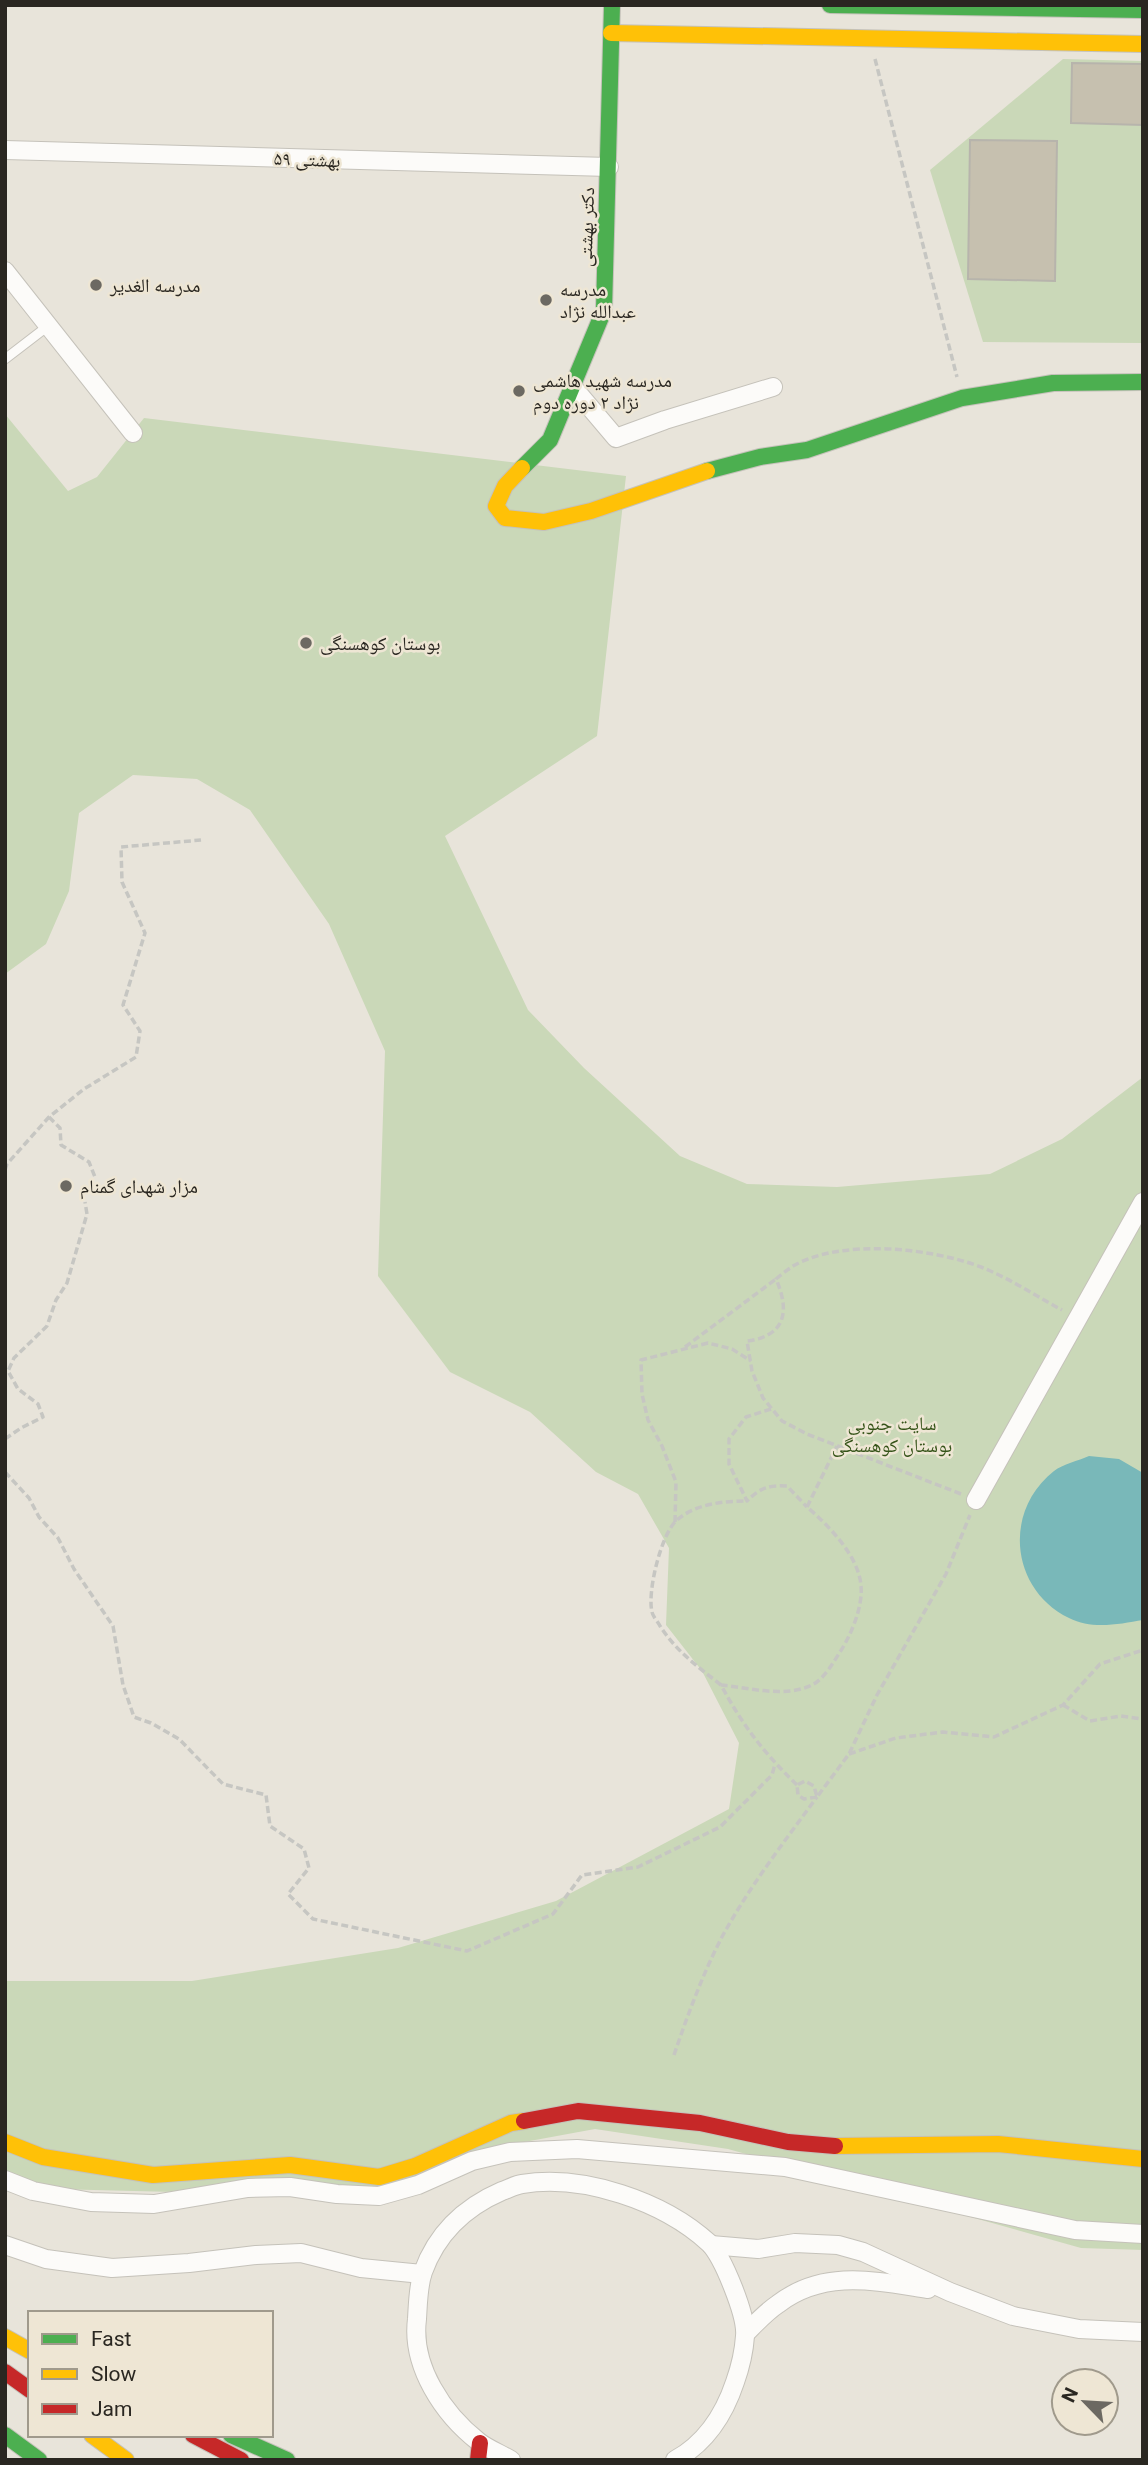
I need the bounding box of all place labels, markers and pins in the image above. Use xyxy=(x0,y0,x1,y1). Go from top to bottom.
place label: مدرسه الغدیر xyxy=(109,274,200,297)
marker: مدرسه الغدیر xyxy=(88,277,104,293)
place label: مدرسه عبدالله نژاد xyxy=(560,278,636,323)
marker: مدرسه عبدالله نژاد xyxy=(538,292,554,308)
place label: مدرسه شهید هاشمی نژاد ۲ دوره دوم xyxy=(533,369,672,416)
marker: مدرسه شهید هاشمی نژاد ۲ دوره دوم xyxy=(511,383,527,399)
place label: بوستان کوهسنگی xyxy=(320,632,440,655)
marker: بوستان کوهسنگی xyxy=(298,635,314,651)
place label: مزار شهدای گمنام xyxy=(80,1175,198,1200)
marker: مزار شهدای گمنام xyxy=(58,1178,74,1194)

